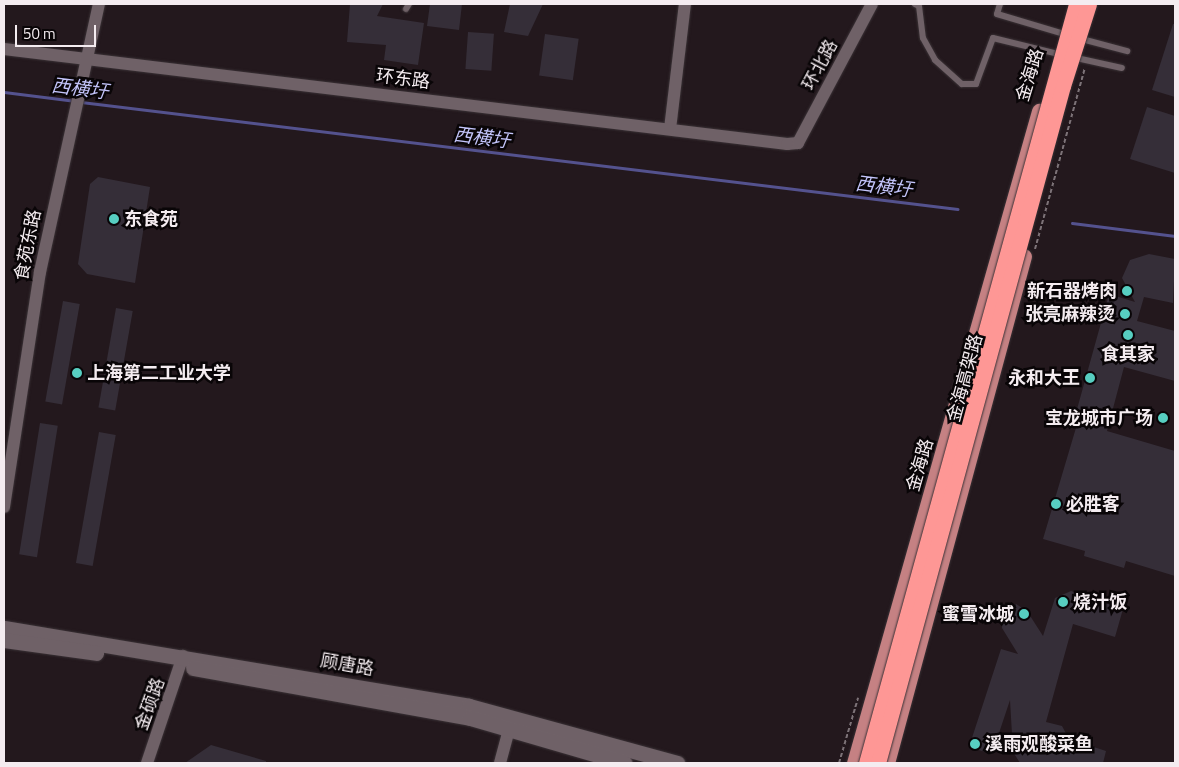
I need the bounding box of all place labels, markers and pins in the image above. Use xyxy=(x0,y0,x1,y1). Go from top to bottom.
place label: 东食苑 xyxy=(124,208,178,230)
marker: 东食苑 xyxy=(108,213,120,225)
place label: 新石器烤肉 xyxy=(1027,280,1117,302)
marker: 新石器烤肉 xyxy=(1121,285,1133,297)
place label: 张亮麻辣烫 xyxy=(1025,303,1115,325)
marker: 张亮麻辣烫 xyxy=(1119,308,1131,320)
marker: 食其家 xyxy=(1122,329,1134,341)
place label: 食其家 xyxy=(1101,343,1155,365)
place label: 上海第二工业大学 xyxy=(87,362,231,384)
marker: 上海第二工业大学 xyxy=(71,367,83,379)
place label: 永和大王 xyxy=(1008,367,1080,389)
marker: 永和大王 xyxy=(1084,372,1096,384)
place label: 宝龙城市广场 xyxy=(1045,407,1153,429)
marker: 宝龙城市广场 xyxy=(1157,412,1169,424)
place label: 必胜客 xyxy=(1066,493,1120,515)
marker: 必胜客 xyxy=(1050,498,1062,510)
place label: 烧汁饭 xyxy=(1073,591,1127,613)
marker: 烧汁饭 xyxy=(1057,596,1069,608)
place label: 蜜雪冰城 xyxy=(942,603,1014,625)
marker: 蜜雪冰城 xyxy=(1018,608,1030,620)
place label: 溪雨观酸菜鱼 xyxy=(985,733,1093,755)
marker: 溪雨观酸菜鱼 xyxy=(969,738,981,750)

